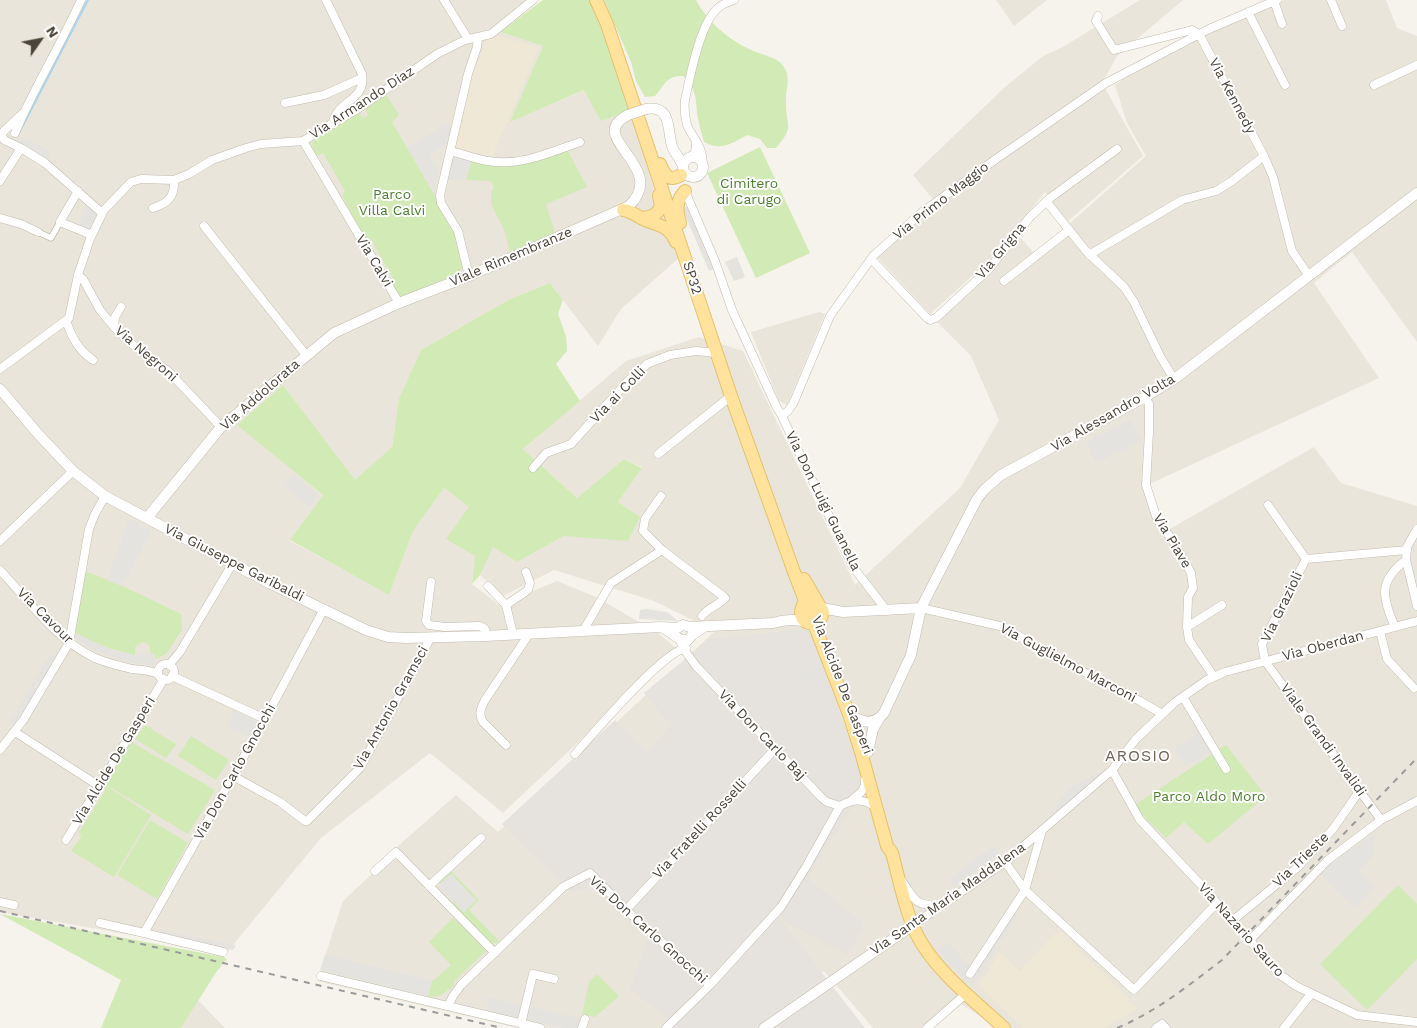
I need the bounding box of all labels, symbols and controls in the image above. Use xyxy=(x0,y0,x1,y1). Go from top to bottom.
north arrow xyxy=(15,15,65,65)
text: N xyxy=(43,23,62,41)
street label: Via Kennedy xyxy=(1205,55,1259,137)
street label: Via Armando Diaz xyxy=(306,63,418,143)
street label: Via Primo Maggio xyxy=(890,158,992,244)
park label: Cimitero di Carugo xyxy=(716,176,782,208)
park label: Parco Villa Calvi xyxy=(359,187,425,220)
street label: Via Grigna xyxy=(972,219,1030,283)
street label: Viale Rimembranze xyxy=(447,223,575,291)
street label: Via Calvi xyxy=(352,232,396,290)
street label: SP32 xyxy=(679,259,705,297)
street label: Via Negroni xyxy=(111,322,181,386)
street label: Via Addolorata xyxy=(217,356,303,434)
street label: Via ai Colli xyxy=(587,363,649,427)
street label: Via Alessandro Volta xyxy=(1048,371,1178,455)
street label: Via Don Luigi Guanella xyxy=(782,428,864,574)
street label: Via Piave xyxy=(1149,511,1195,571)
street label: Via Giuseppe Garibaldi xyxy=(161,520,307,606)
street label: Via Grazioli xyxy=(1258,569,1306,645)
street label: Via Cavour xyxy=(13,584,77,648)
street label: Via Alcide De Gasperi xyxy=(808,613,876,757)
street label: Via Guglielmo Marconi xyxy=(997,620,1139,706)
street label: Via Oberdan xyxy=(1280,627,1366,665)
street label: Via Antonio Gramsci xyxy=(350,643,432,773)
street label: Viale Grandi Invalidi xyxy=(1276,680,1370,800)
street label: Via Don Carlo Baj xyxy=(715,686,809,784)
street label: Via Alcide De Gasperi xyxy=(69,694,159,828)
street label: Via Don Carlo Gnocchi xyxy=(190,701,280,843)
district label: AROSIO xyxy=(1104,746,1172,766)
street label: Via Fratelli Rosselli xyxy=(649,776,751,882)
park label: Parco Aldo Moro xyxy=(1153,789,1265,805)
street label: Via Trieste xyxy=(1269,829,1333,891)
street label: Via Santa Maria Maddalena xyxy=(867,839,1029,959)
street label: Via Don Carlo Gnocchi xyxy=(585,872,711,988)
street label: Via Nazario Sauro xyxy=(1194,879,1288,981)

